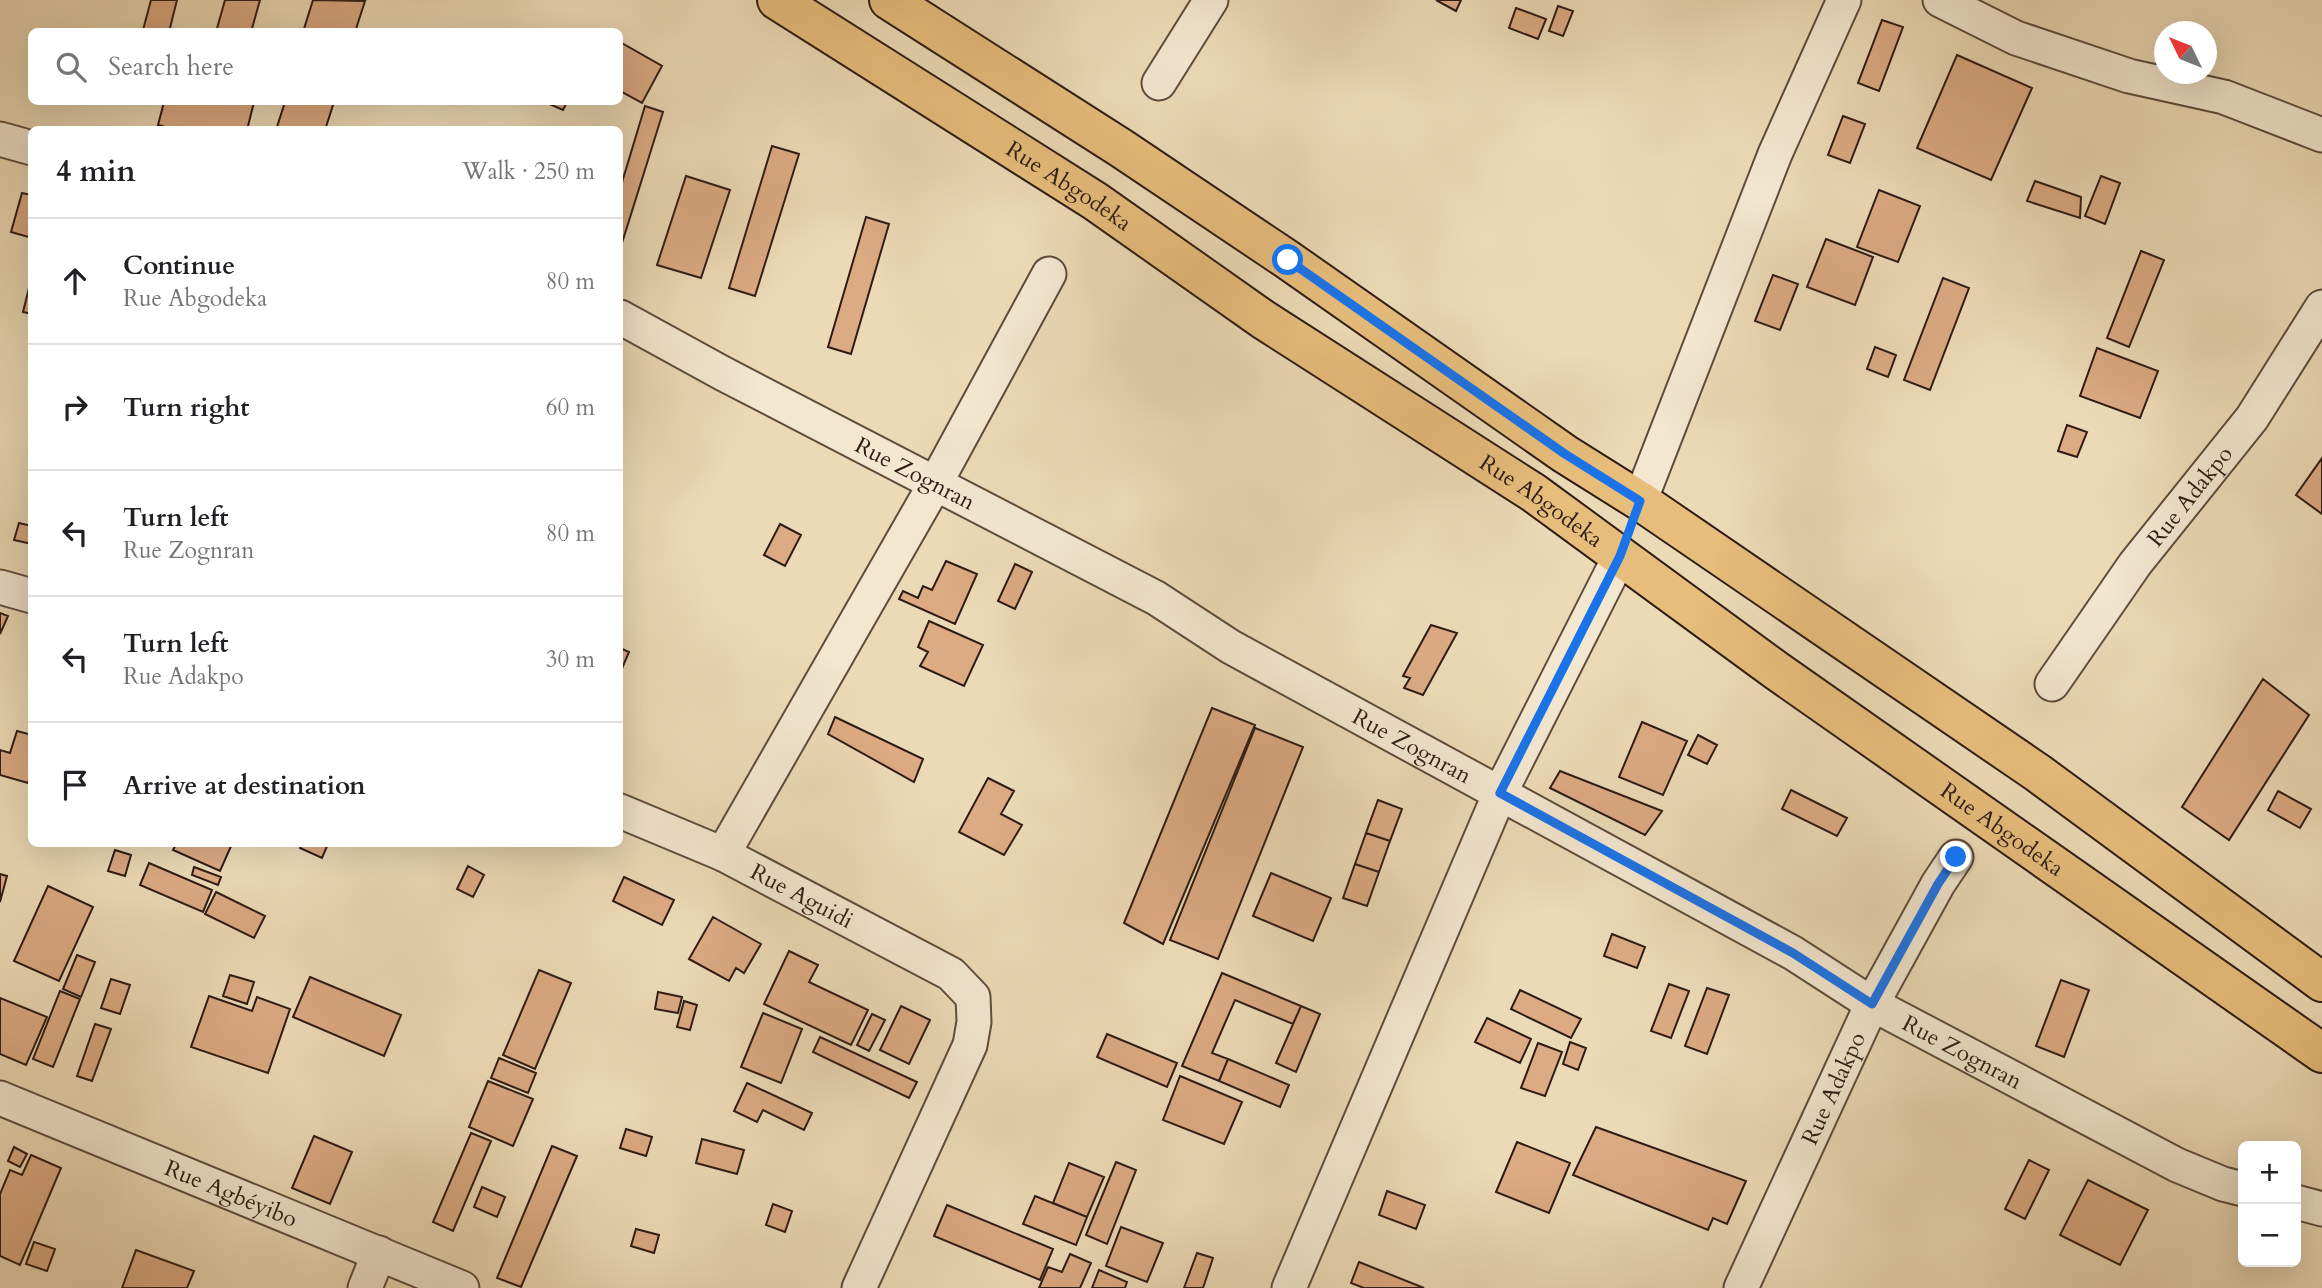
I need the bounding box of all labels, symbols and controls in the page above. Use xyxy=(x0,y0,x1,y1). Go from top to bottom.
north arrow xyxy=(2154,21,2217,84)
search box xyxy=(28,28,623,105)
icon: search xyxy=(52,48,90,86)
text: Search here xyxy=(108,49,234,84)
street label: Rue Abgodeka xyxy=(1000,133,1138,238)
text: 4 min xyxy=(56,151,136,192)
text: Walk · 250 m xyxy=(462,156,595,187)
route start xyxy=(1272,244,1303,275)
text: Continue xyxy=(123,248,235,283)
icon: ahead xyxy=(56,262,94,300)
text: 80 m xyxy=(546,266,595,297)
text: Rue Abgodeka xyxy=(123,283,267,314)
icon: right xyxy=(56,388,94,426)
text: Turn right xyxy=(123,390,250,425)
text: 60 m xyxy=(546,392,595,423)
street label: Rue Zognran xyxy=(850,429,981,517)
street label: Rue Adakpo xyxy=(2140,439,2239,553)
street label: Rue Abgodeka xyxy=(1474,447,1610,554)
text: Turn left xyxy=(123,500,228,535)
icon: left xyxy=(56,514,94,552)
text: 80 m xyxy=(546,518,595,549)
text: Rue Zognran xyxy=(123,535,254,566)
text: Turn left xyxy=(123,626,228,661)
icon: left xyxy=(56,640,94,678)
text: 30 m xyxy=(546,644,595,675)
text: Rue Adakpo xyxy=(123,661,244,692)
street label: Rue Zognran xyxy=(1347,701,1477,791)
icon: arrive xyxy=(56,766,94,804)
text: Arrive at destination xyxy=(123,768,366,803)
street label: Rue Abgodeka xyxy=(1934,775,2070,883)
route end xyxy=(1940,841,1971,872)
street label: Rue Aguidi xyxy=(745,856,859,935)
street label: Rue Zognran xyxy=(1897,1007,2028,1096)
street label: Rue Adakpo xyxy=(1794,1027,1873,1150)
map controls xyxy=(2238,1141,2301,1267)
button: + xyxy=(2238,1141,2301,1204)
street label: Rue Agbéyibo xyxy=(160,1152,302,1234)
button: − xyxy=(2238,1204,2301,1267)

